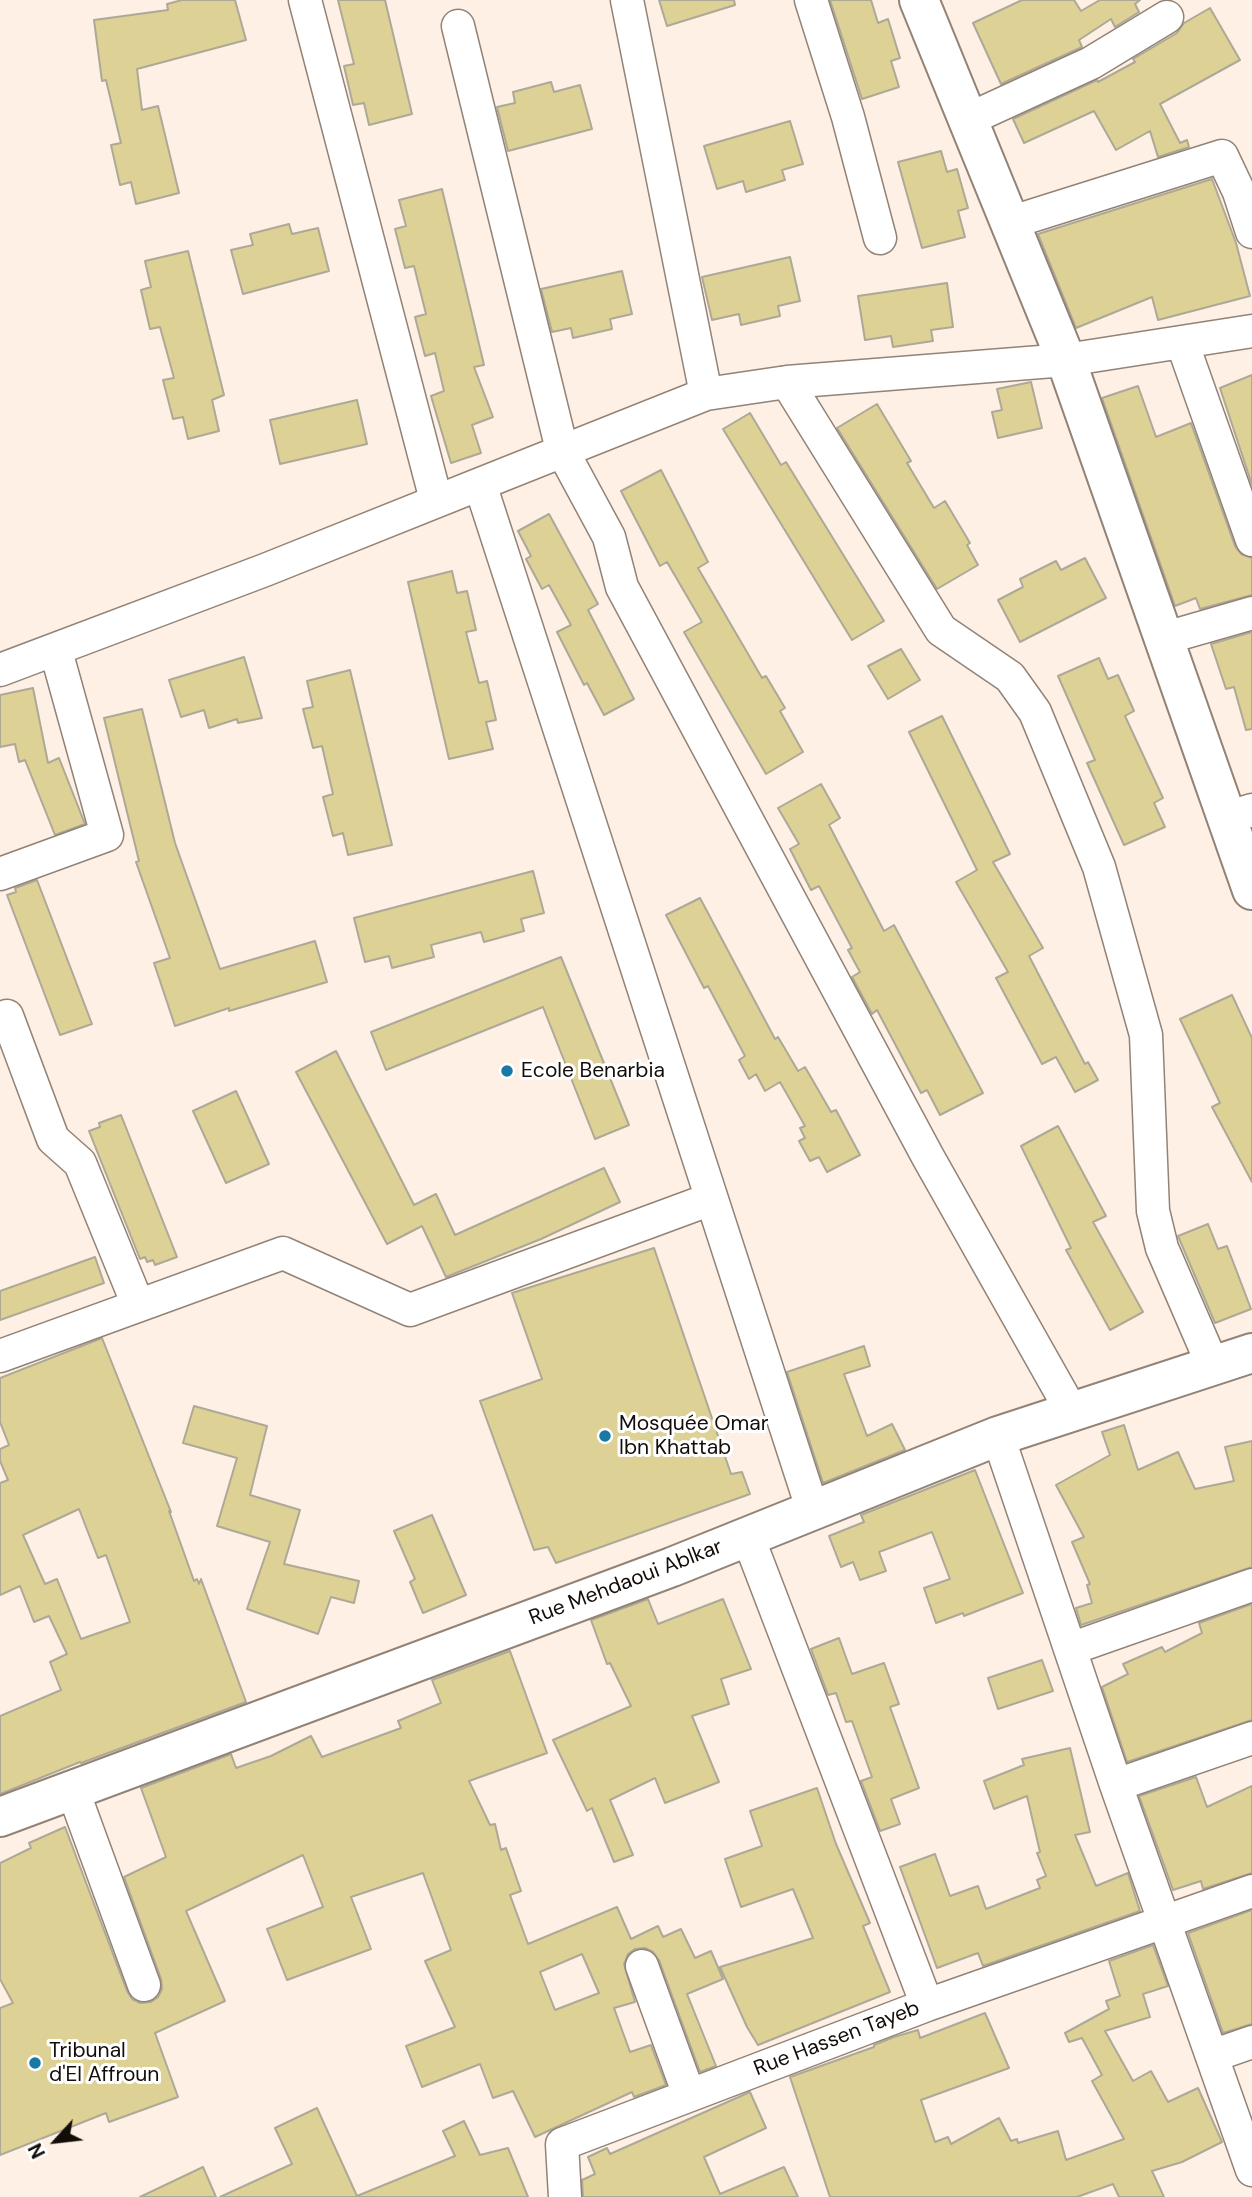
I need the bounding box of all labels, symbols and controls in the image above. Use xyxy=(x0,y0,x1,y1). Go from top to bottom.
place label: Ecole Benarbia xyxy=(521,1058,665,1084)
marker: Ecole Benarbia xyxy=(499,1063,515,1079)
place label: Mosquée Omar Ibn Khattab xyxy=(619,1411,768,1461)
marker: Mosquée Omar Ibn Khattab xyxy=(597,1428,613,1444)
street label: Rue Mehdaoui Ablkar xyxy=(526,1535,726,1631)
street label: Rue Hassen Tayeb xyxy=(751,1996,923,2082)
place label: Tribunal d'El Affroun xyxy=(49,2038,159,2088)
marker: Tribunal d'El Affroun xyxy=(27,2055,43,2071)
north arrow xyxy=(21,2106,91,2176)
text: N xyxy=(23,2139,51,2163)

